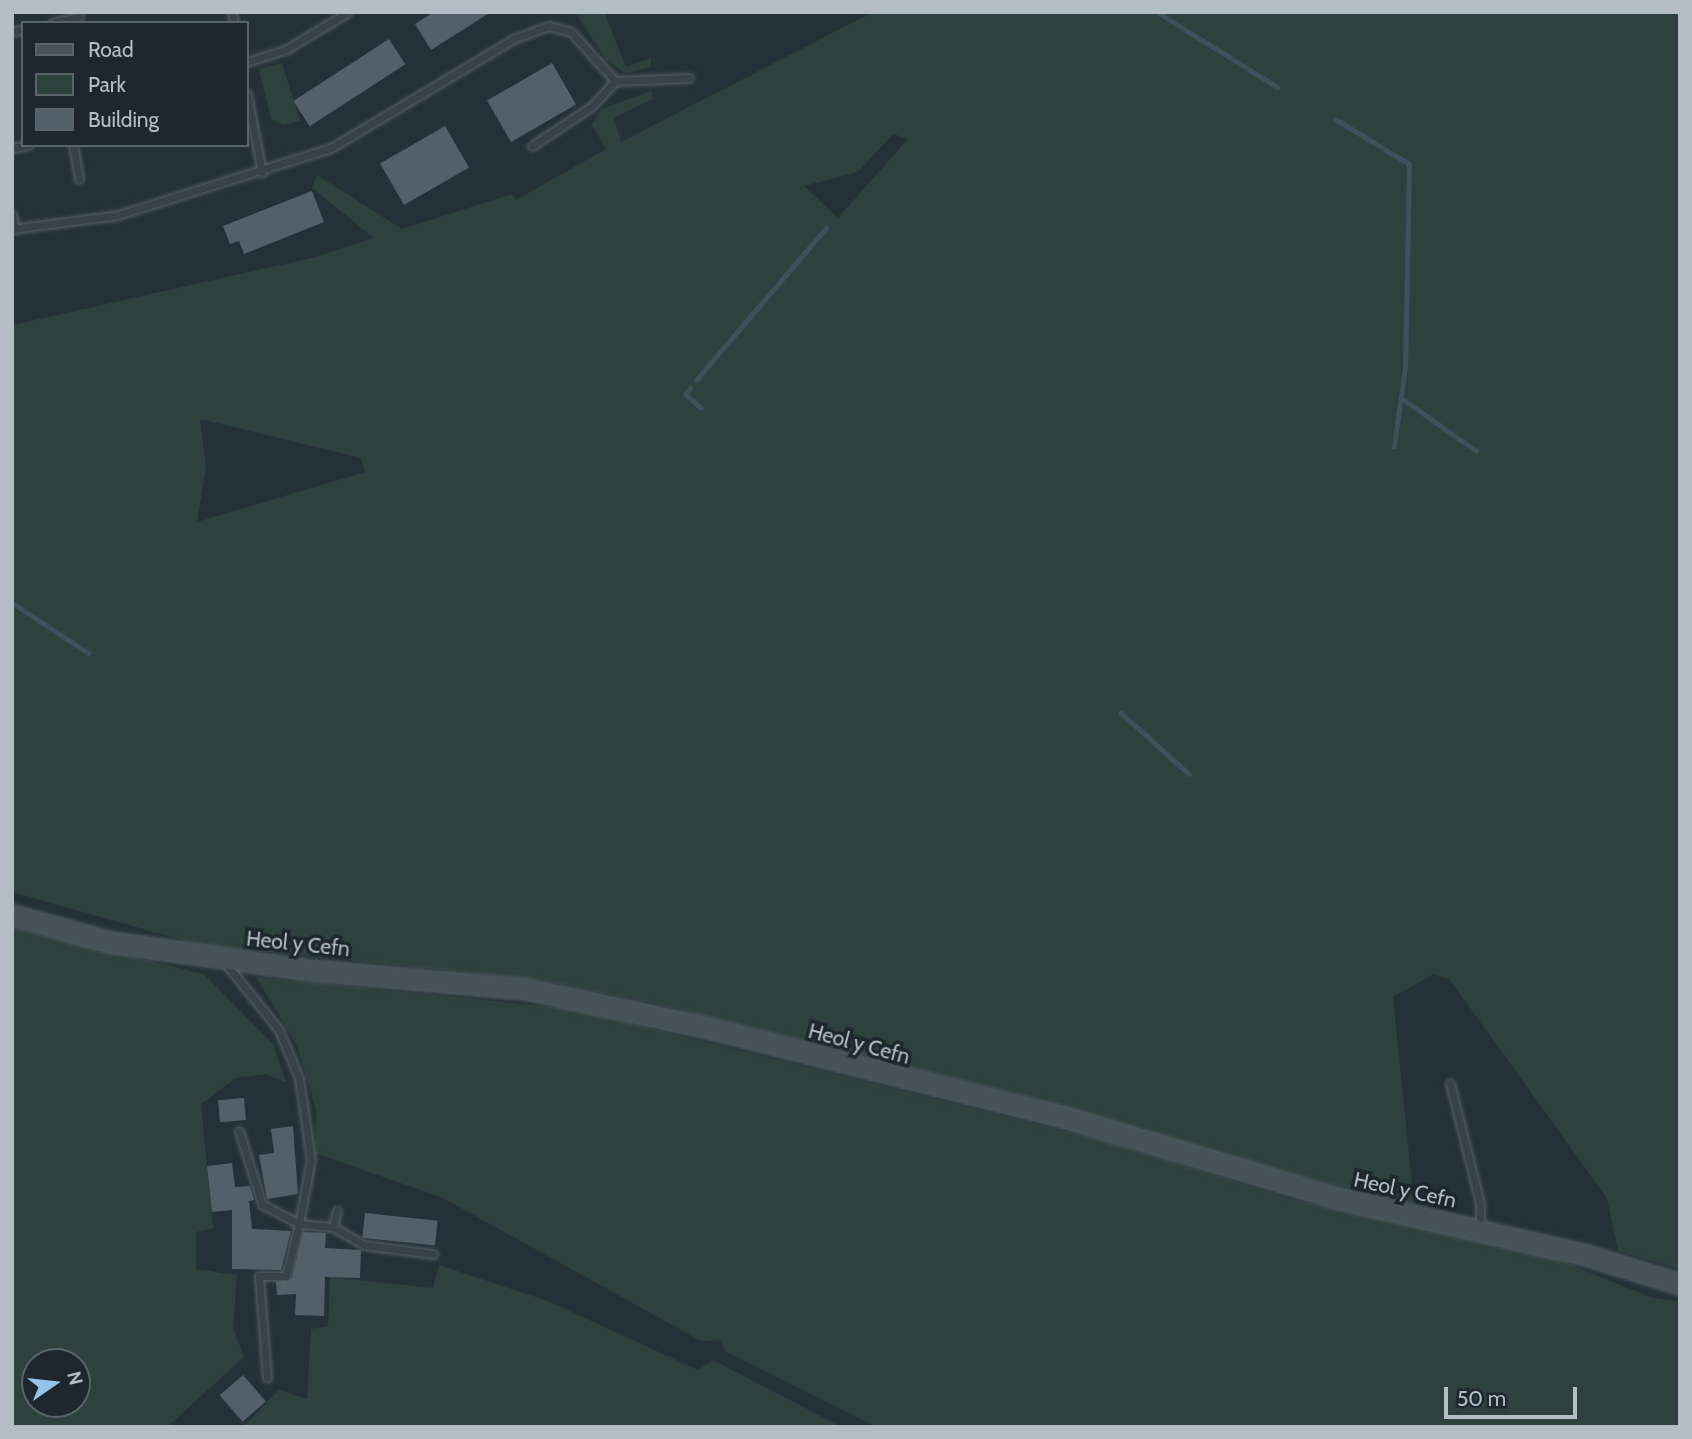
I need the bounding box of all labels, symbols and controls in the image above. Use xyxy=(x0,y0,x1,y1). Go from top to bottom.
legend xyxy=(21,21,248,147)
text: Road xyxy=(88,37,134,62)
text: Park xyxy=(88,72,126,97)
text: Building xyxy=(88,107,159,132)
street label: Heol y Cefn xyxy=(245,926,351,962)
street label: Heol y Cefn xyxy=(806,1018,912,1070)
street label: Heol y Cefn xyxy=(1352,1167,1458,1213)
north arrow xyxy=(21,1348,91,1418)
text: N xyxy=(62,1369,88,1388)
scale bar xyxy=(1447,1372,1580,1416)
text: 50 m xyxy=(1457,1386,1506,1411)

